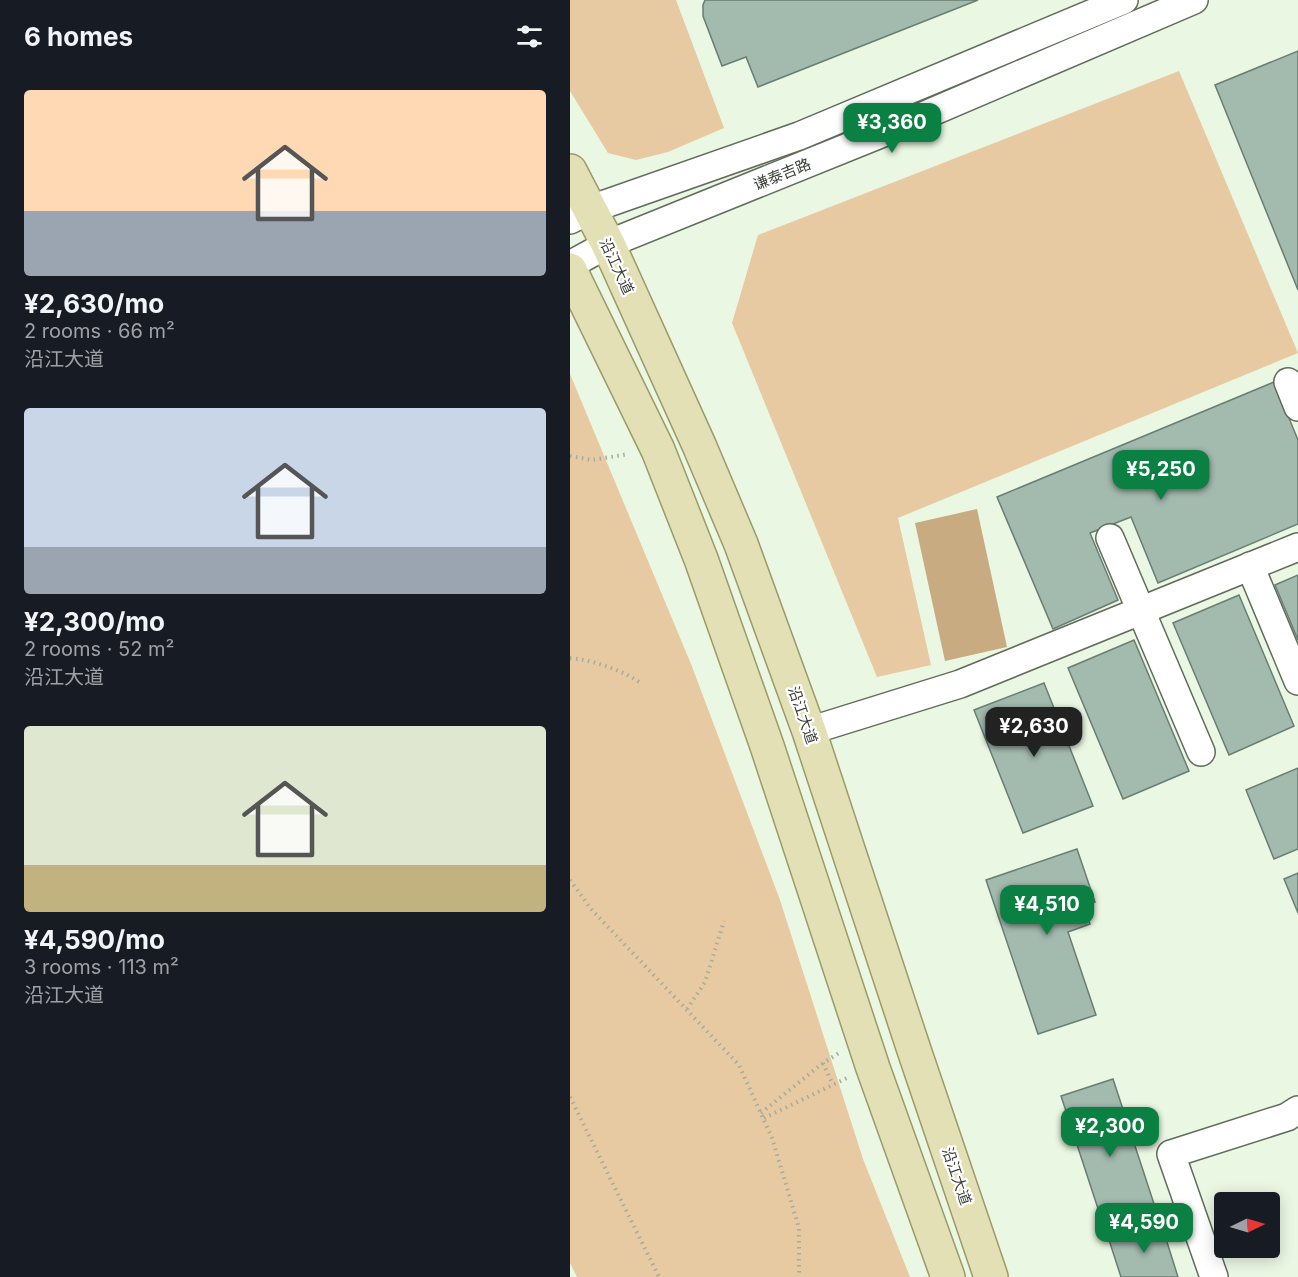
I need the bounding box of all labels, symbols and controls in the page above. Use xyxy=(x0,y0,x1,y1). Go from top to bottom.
icon: filters xyxy=(513,20,546,53)
text: 6 homes xyxy=(24,21,133,52)
pin: ¥3,360 xyxy=(843,103,941,154)
text: ¥3,360 xyxy=(857,110,927,134)
icon: home xyxy=(231,129,339,237)
street label: 谦泰吉路 xyxy=(751,154,813,194)
street label: 沿江大道 xyxy=(596,235,638,297)
text: ¥2,630/mo xyxy=(24,288,164,319)
text: 2 rooms · 66 m² xyxy=(24,319,175,343)
text: 沿江大道 xyxy=(24,347,104,371)
icon: home xyxy=(231,447,339,555)
pin: ¥5,250 xyxy=(1112,450,1210,501)
text: ¥5,250 xyxy=(1126,457,1196,481)
text: ¥2,300/mo xyxy=(24,606,165,637)
text: 2 rooms · 52 m² xyxy=(24,637,174,661)
text: 沿江大道 xyxy=(24,665,104,689)
street label: 沿江大道 xyxy=(784,684,822,746)
pin: ¥2,630 xyxy=(985,707,1083,758)
text: ¥2,630 xyxy=(999,714,1069,738)
icon: home xyxy=(231,765,339,873)
pin: ¥4,510 xyxy=(998,885,1096,936)
text: ¥4,510 xyxy=(1014,892,1080,916)
text: ¥4,590/mo xyxy=(24,924,165,955)
text: 3 rooms · 113 m² xyxy=(24,955,179,979)
text: 沿江大道 xyxy=(24,983,104,1007)
pin: ¥2,300 xyxy=(1061,1107,1159,1158)
text: ¥2,300 xyxy=(1075,1114,1145,1138)
street label: 沿江大道 xyxy=(938,1145,976,1207)
north arrow xyxy=(1214,1192,1280,1258)
map controls xyxy=(1214,1192,1280,1258)
pin: ¥4,590 xyxy=(1095,1203,1193,1254)
text: ¥4,590 xyxy=(1109,1210,1179,1234)

